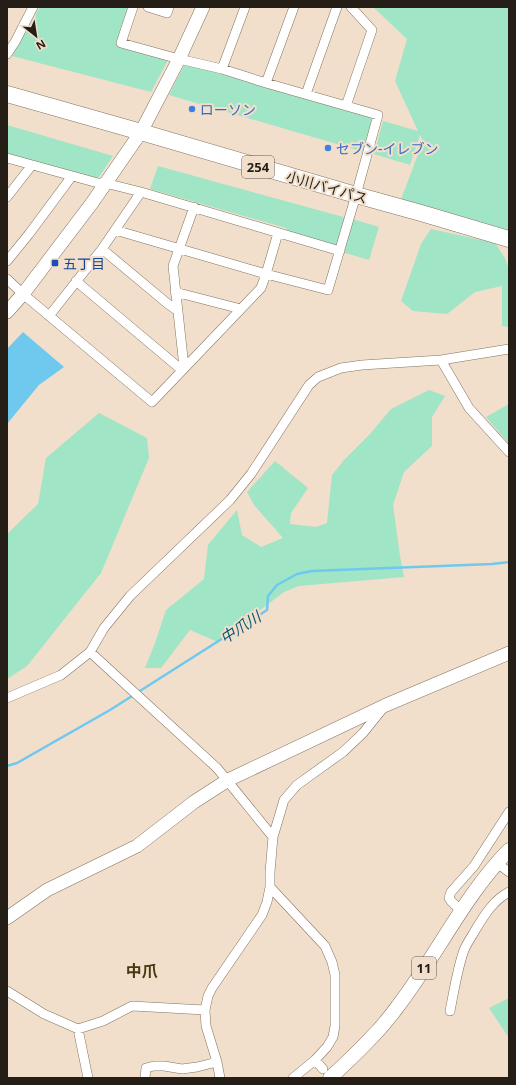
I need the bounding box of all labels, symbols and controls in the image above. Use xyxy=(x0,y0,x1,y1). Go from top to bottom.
north arrow xyxy=(16,16,56,56)
text: N xyxy=(34,36,49,54)
place label: ローソン xyxy=(200,100,256,119)
marker: ローソン xyxy=(187,104,197,114)
place label: セブン-イレブン xyxy=(336,139,439,158)
marker: セブン-イレブン xyxy=(323,143,333,153)
road number: 254 xyxy=(242,156,274,178)
street label: 小川バイパス xyxy=(284,166,370,208)
place label: 五丁目 xyxy=(63,254,105,273)
marker: 五丁目 xyxy=(50,258,60,268)
water label: 中爪川 xyxy=(216,605,266,648)
road number: 11 xyxy=(412,957,436,979)
district label: 中爪 xyxy=(126,960,158,982)

